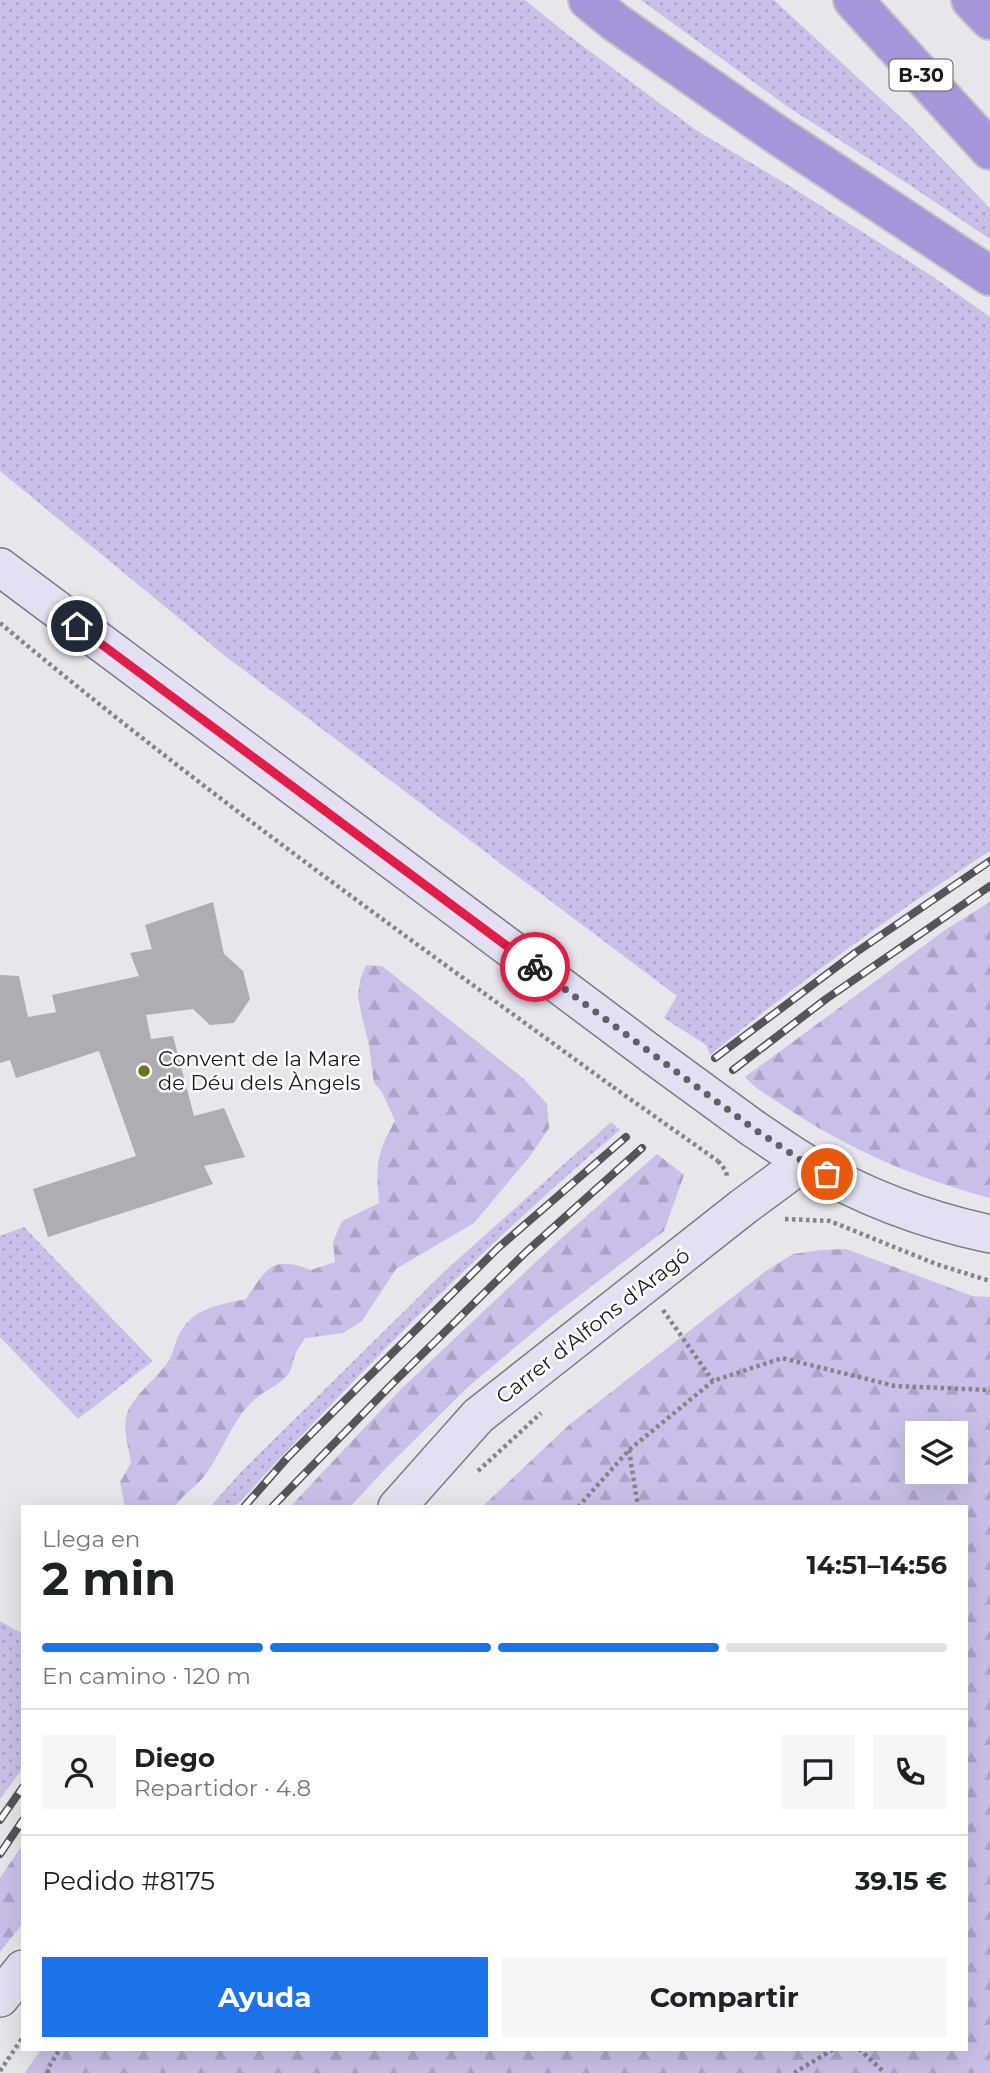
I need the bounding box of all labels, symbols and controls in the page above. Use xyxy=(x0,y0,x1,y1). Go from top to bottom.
road number: B-30 xyxy=(890,60,953,90)
pin xyxy=(47,596,107,656)
icon: home xyxy=(58,607,96,645)
courier xyxy=(500,932,570,1002)
icon: bike xyxy=(516,948,554,986)
place label: Convent de la Mare de Déu dels Àngels xyxy=(158,1046,361,1095)
marker: Convent de la Mare de Déu dels Àngels xyxy=(136,1063,152,1079)
pin xyxy=(797,1144,857,1204)
icon: bag xyxy=(808,1155,846,1193)
street label: Carrer d'Alfons d'Aragó xyxy=(491,1242,694,1409)
map controls xyxy=(905,1421,968,1484)
button: layers xyxy=(905,1421,968,1484)
text: Llega en xyxy=(42,1525,140,1553)
text: 14:51–14:56 xyxy=(807,1549,947,1581)
text: 2 min xyxy=(42,1550,176,1607)
text: En camino · 120 m xyxy=(42,1662,251,1690)
button: person xyxy=(42,1735,116,1809)
button: chat xyxy=(781,1735,855,1809)
button: phone xyxy=(873,1735,947,1809)
text: Diego xyxy=(134,1742,215,1774)
text: Repartidor · 4.8 xyxy=(134,1774,311,1802)
text: Pedido #8175 xyxy=(42,1865,215,1897)
text: 39.15 € xyxy=(855,1865,947,1897)
button: Ayuda xyxy=(42,1957,488,2037)
button: Compartir xyxy=(502,1957,947,2037)

